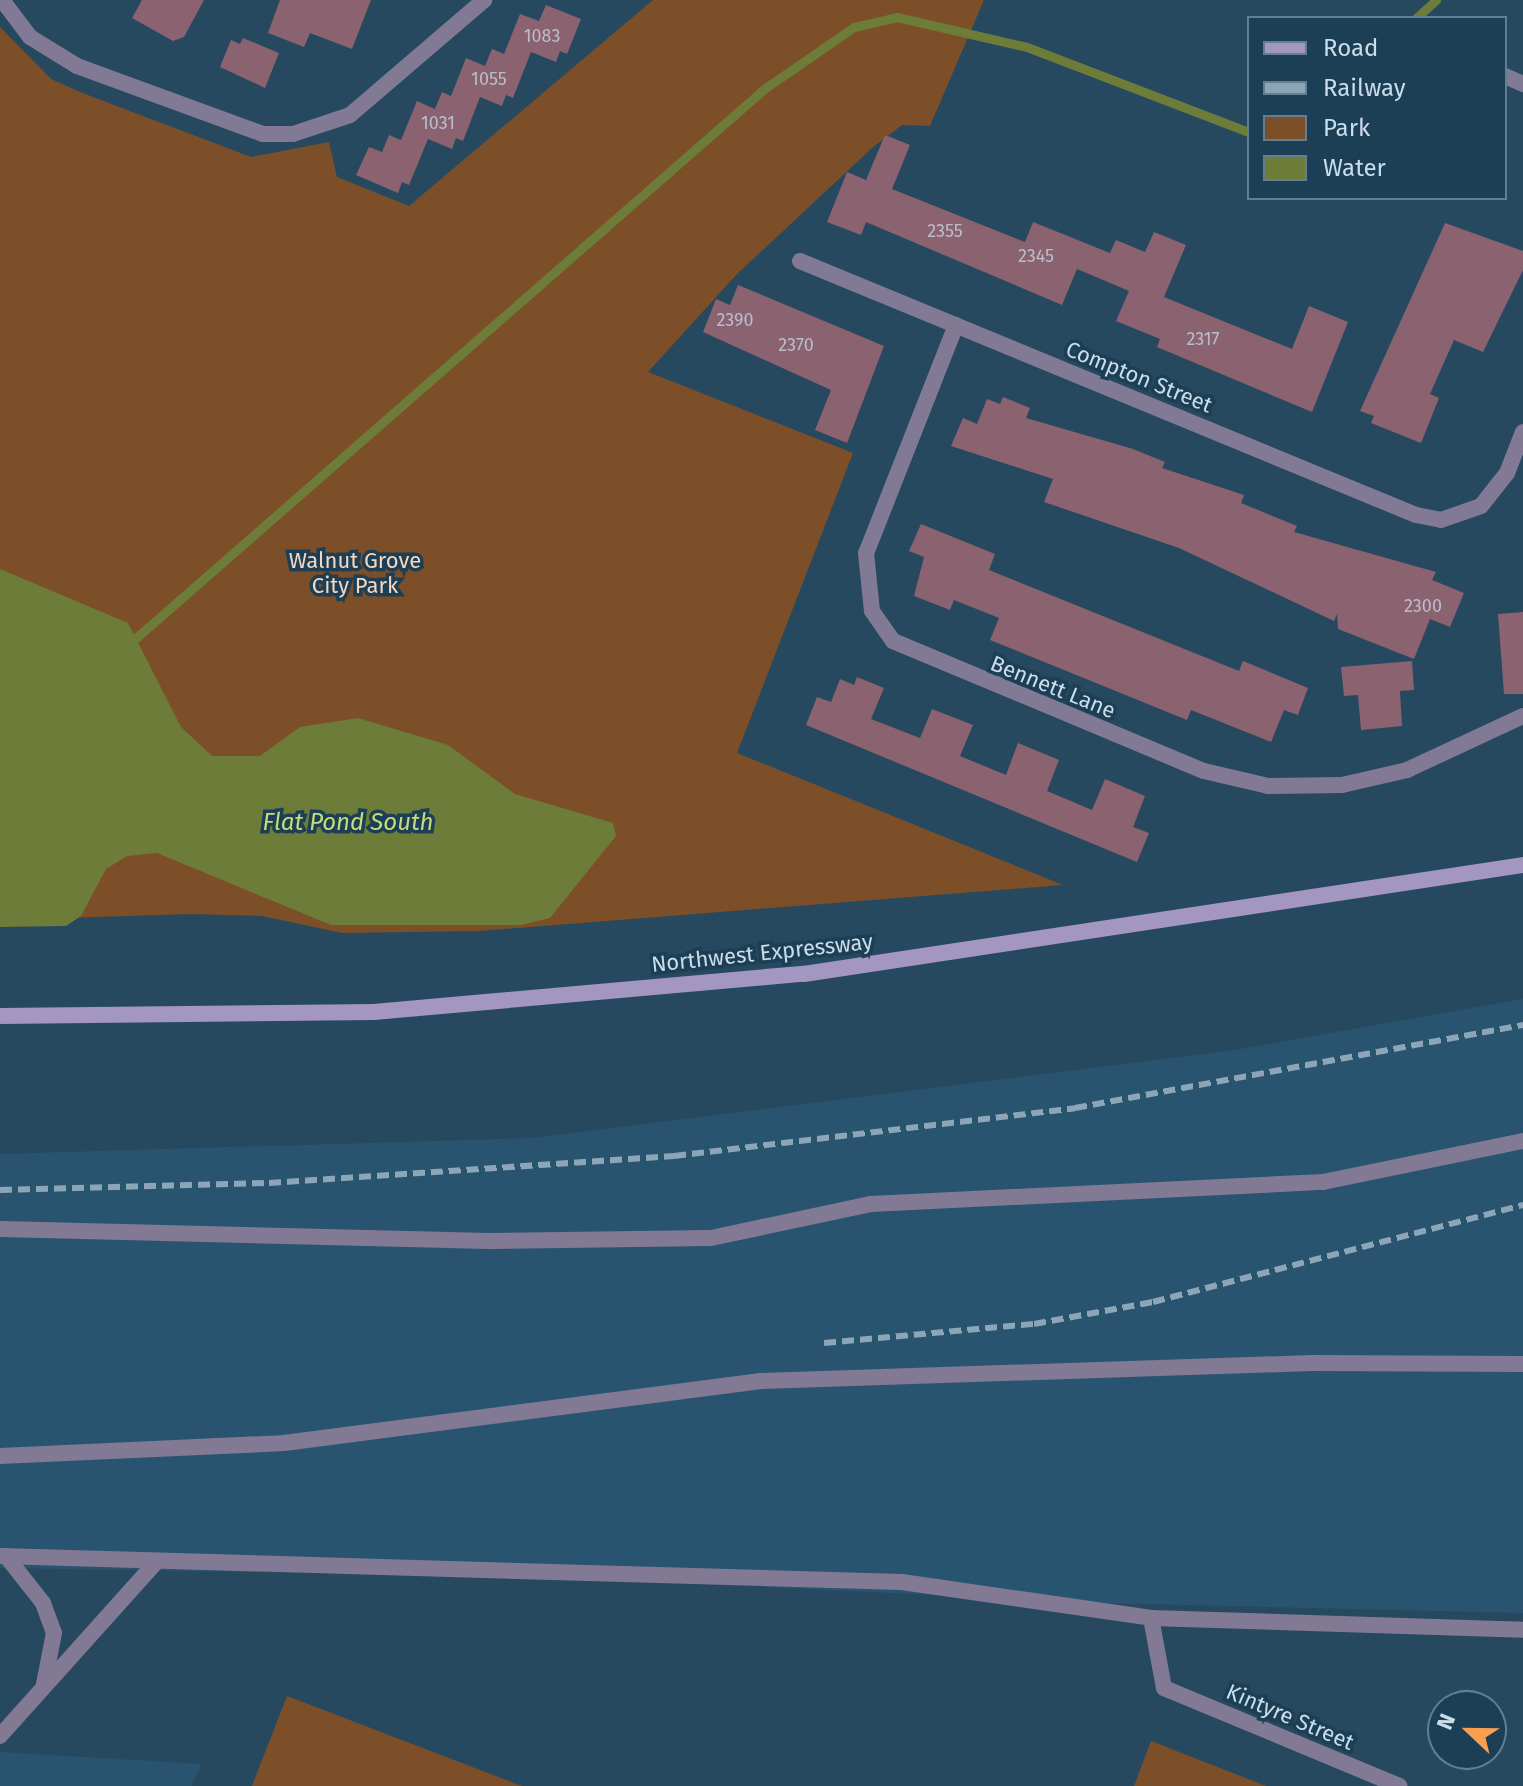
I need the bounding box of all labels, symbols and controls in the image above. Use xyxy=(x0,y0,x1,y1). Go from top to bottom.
legend xyxy=(1247,16,1507,200)
house number: 1083 xyxy=(524,25,560,47)
text: Road xyxy=(1323,34,1378,62)
house number: 1055 xyxy=(471,68,507,90)
text: Railway xyxy=(1323,74,1406,102)
house number: 1031 xyxy=(421,112,455,134)
text: Park xyxy=(1323,114,1370,142)
text: Water xyxy=(1323,154,1386,182)
house number: 2355 xyxy=(927,220,963,242)
house number: 2345 xyxy=(1018,245,1054,267)
house number: 2390 xyxy=(716,309,754,331)
house number: 2317 xyxy=(1186,328,1220,350)
house number: 2370 xyxy=(778,334,814,356)
street label: Compton Street xyxy=(1062,336,1216,418)
park label: Walnut Grove City Park xyxy=(289,547,421,598)
house number: 2300 xyxy=(1404,595,1442,617)
street label: Bennett Lane xyxy=(987,650,1119,724)
water label: Flat Pond South xyxy=(263,809,433,837)
street label: Northwest Expressway xyxy=(650,928,874,978)
street label: Kintyre Street xyxy=(1222,1678,1358,1756)
north arrow xyxy=(1427,1690,1507,1770)
text: N xyxy=(1431,1710,1461,1733)

